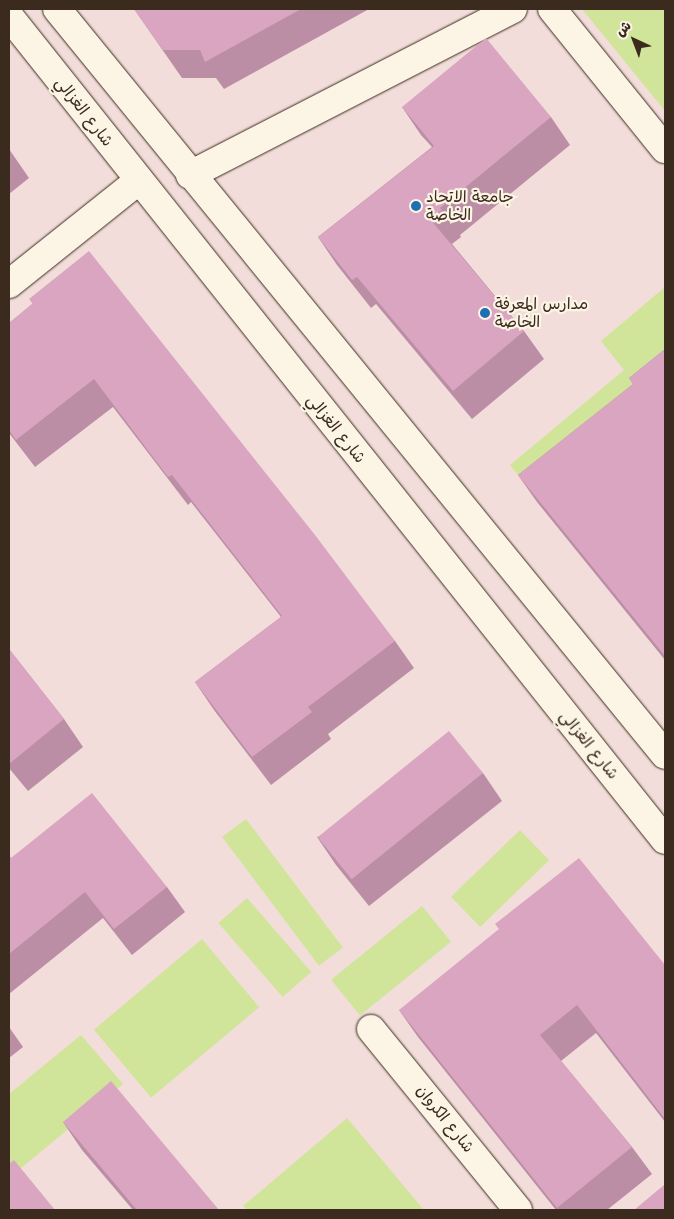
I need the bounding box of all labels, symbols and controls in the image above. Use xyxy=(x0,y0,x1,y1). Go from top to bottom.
north arrow xyxy=(609,15,659,65)
text: ش xyxy=(612,17,635,40)
street label: شارع الغزالي xyxy=(51,73,117,151)
place label: جامعة الاتحاد الخاصة xyxy=(426,187,514,225)
marker: جامعة الاتحاد الخاصة xyxy=(410,200,422,212)
place label: مدارس المعرفة الخاصة xyxy=(495,294,588,332)
marker: مدارس المعرفة الخاصة xyxy=(479,307,491,319)
street label: شارع الغزالي xyxy=(302,391,370,467)
street label: شارع الغزالي xyxy=(555,707,623,783)
street label: شارع الكروان xyxy=(412,1081,478,1157)

